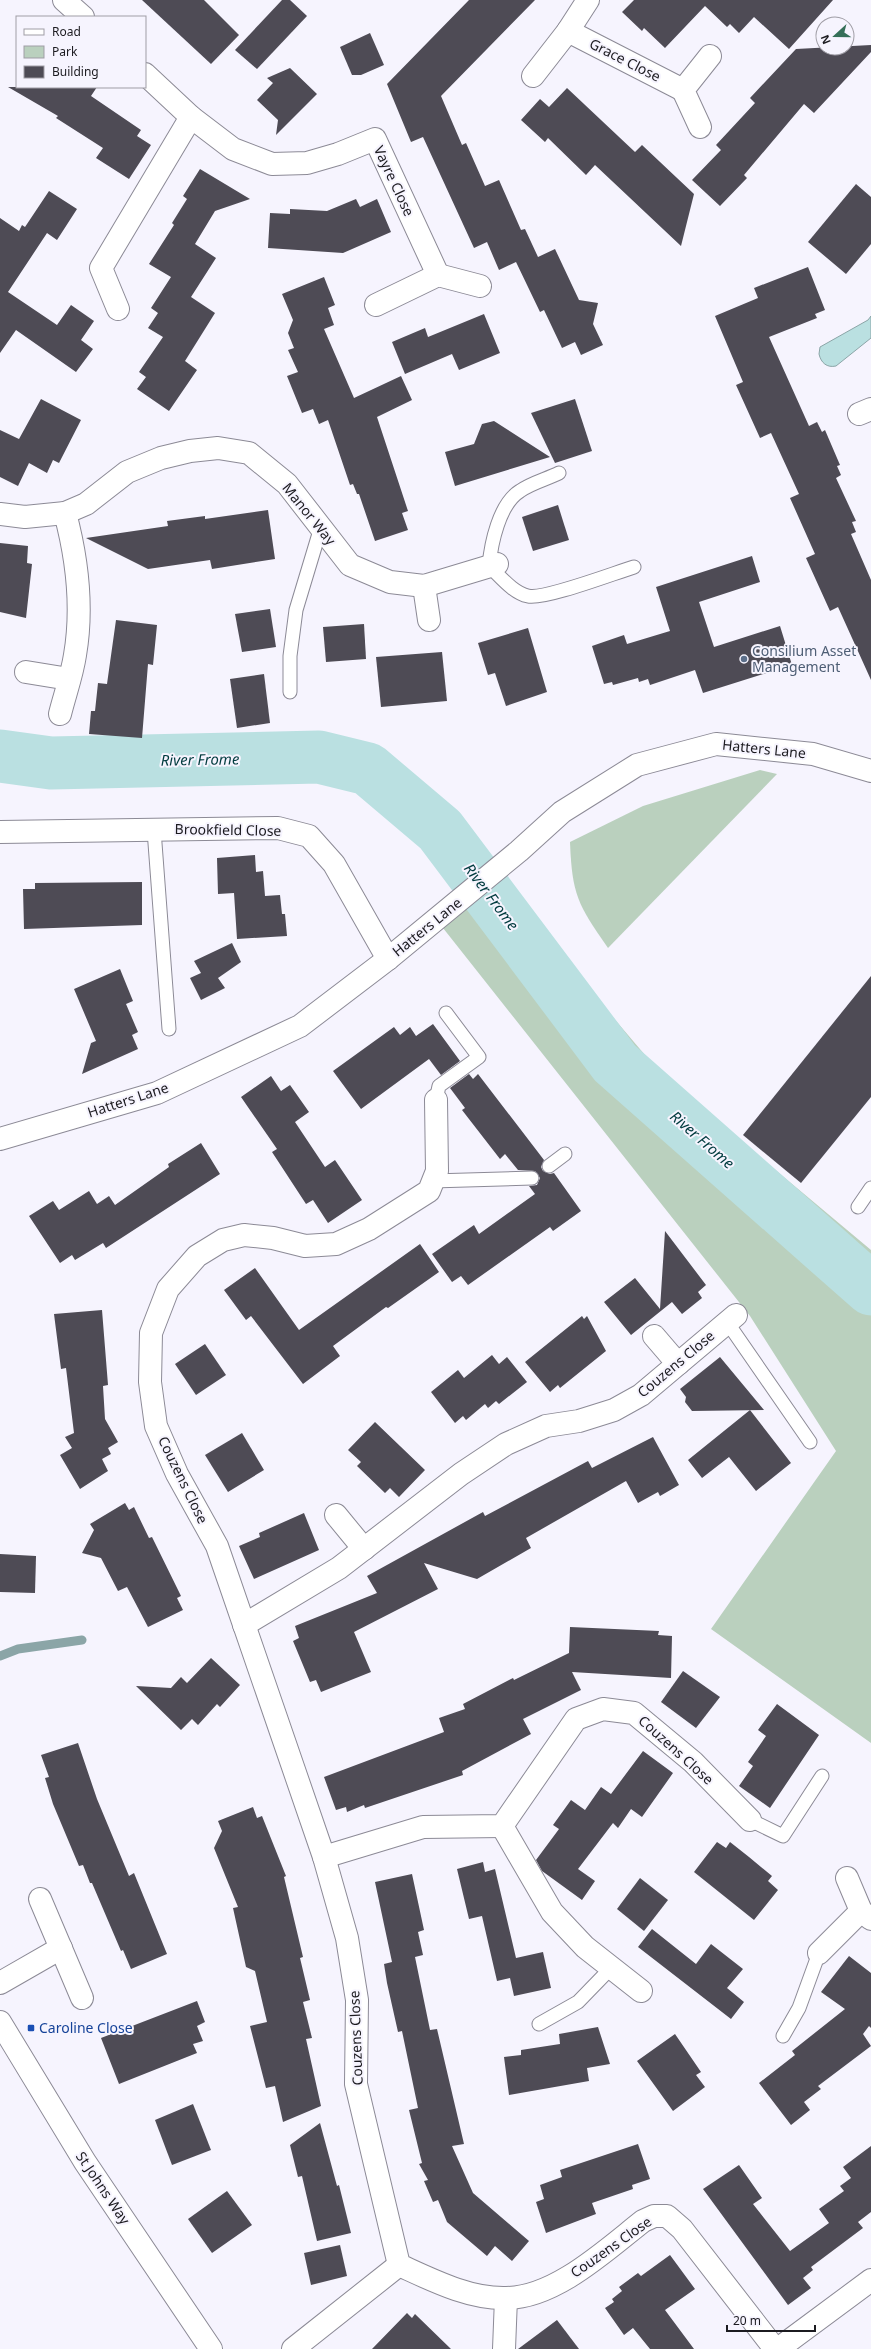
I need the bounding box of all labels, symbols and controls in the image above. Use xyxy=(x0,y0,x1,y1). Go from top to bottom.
legend xyxy=(16,16,146,88)
north arrow xyxy=(815,16,855,56)
text: Road xyxy=(52,23,81,40)
text: N xyxy=(817,33,834,47)
street label: Grace Close xyxy=(586,34,664,86)
text: Park xyxy=(52,43,78,60)
text: Building xyxy=(52,63,99,80)
street label: Vayre Close xyxy=(370,142,419,219)
street label: Manor Way xyxy=(278,479,341,549)
place label: Consilium Asset Management xyxy=(752,641,856,676)
marker: Consilium Asset Management xyxy=(739,654,749,664)
street label: Hatters Lane xyxy=(721,735,807,762)
water label: River Frome xyxy=(160,748,240,770)
street label: Brookfield Close xyxy=(174,819,282,840)
water label: River Frome xyxy=(460,859,524,934)
street label: Hatters Lane xyxy=(388,893,465,960)
street label: Hatters Lane xyxy=(85,1077,171,1122)
water label: River Frome xyxy=(666,1106,739,1173)
street label: Couzens Close xyxy=(633,1326,718,1401)
street label: Couzens Close xyxy=(154,1433,213,1527)
street label: Couzens Close xyxy=(635,1711,718,1789)
street label: Couzens Close xyxy=(344,1990,367,2086)
place label: Caroline Close xyxy=(39,2018,133,2037)
marker: Caroline Close xyxy=(26,2023,36,2033)
street label: St Johns Way xyxy=(72,2148,135,2229)
street label: Couzens Close xyxy=(566,2212,655,2282)
scale bar xyxy=(727,2307,815,2333)
text: 20 m xyxy=(733,2312,761,2329)

